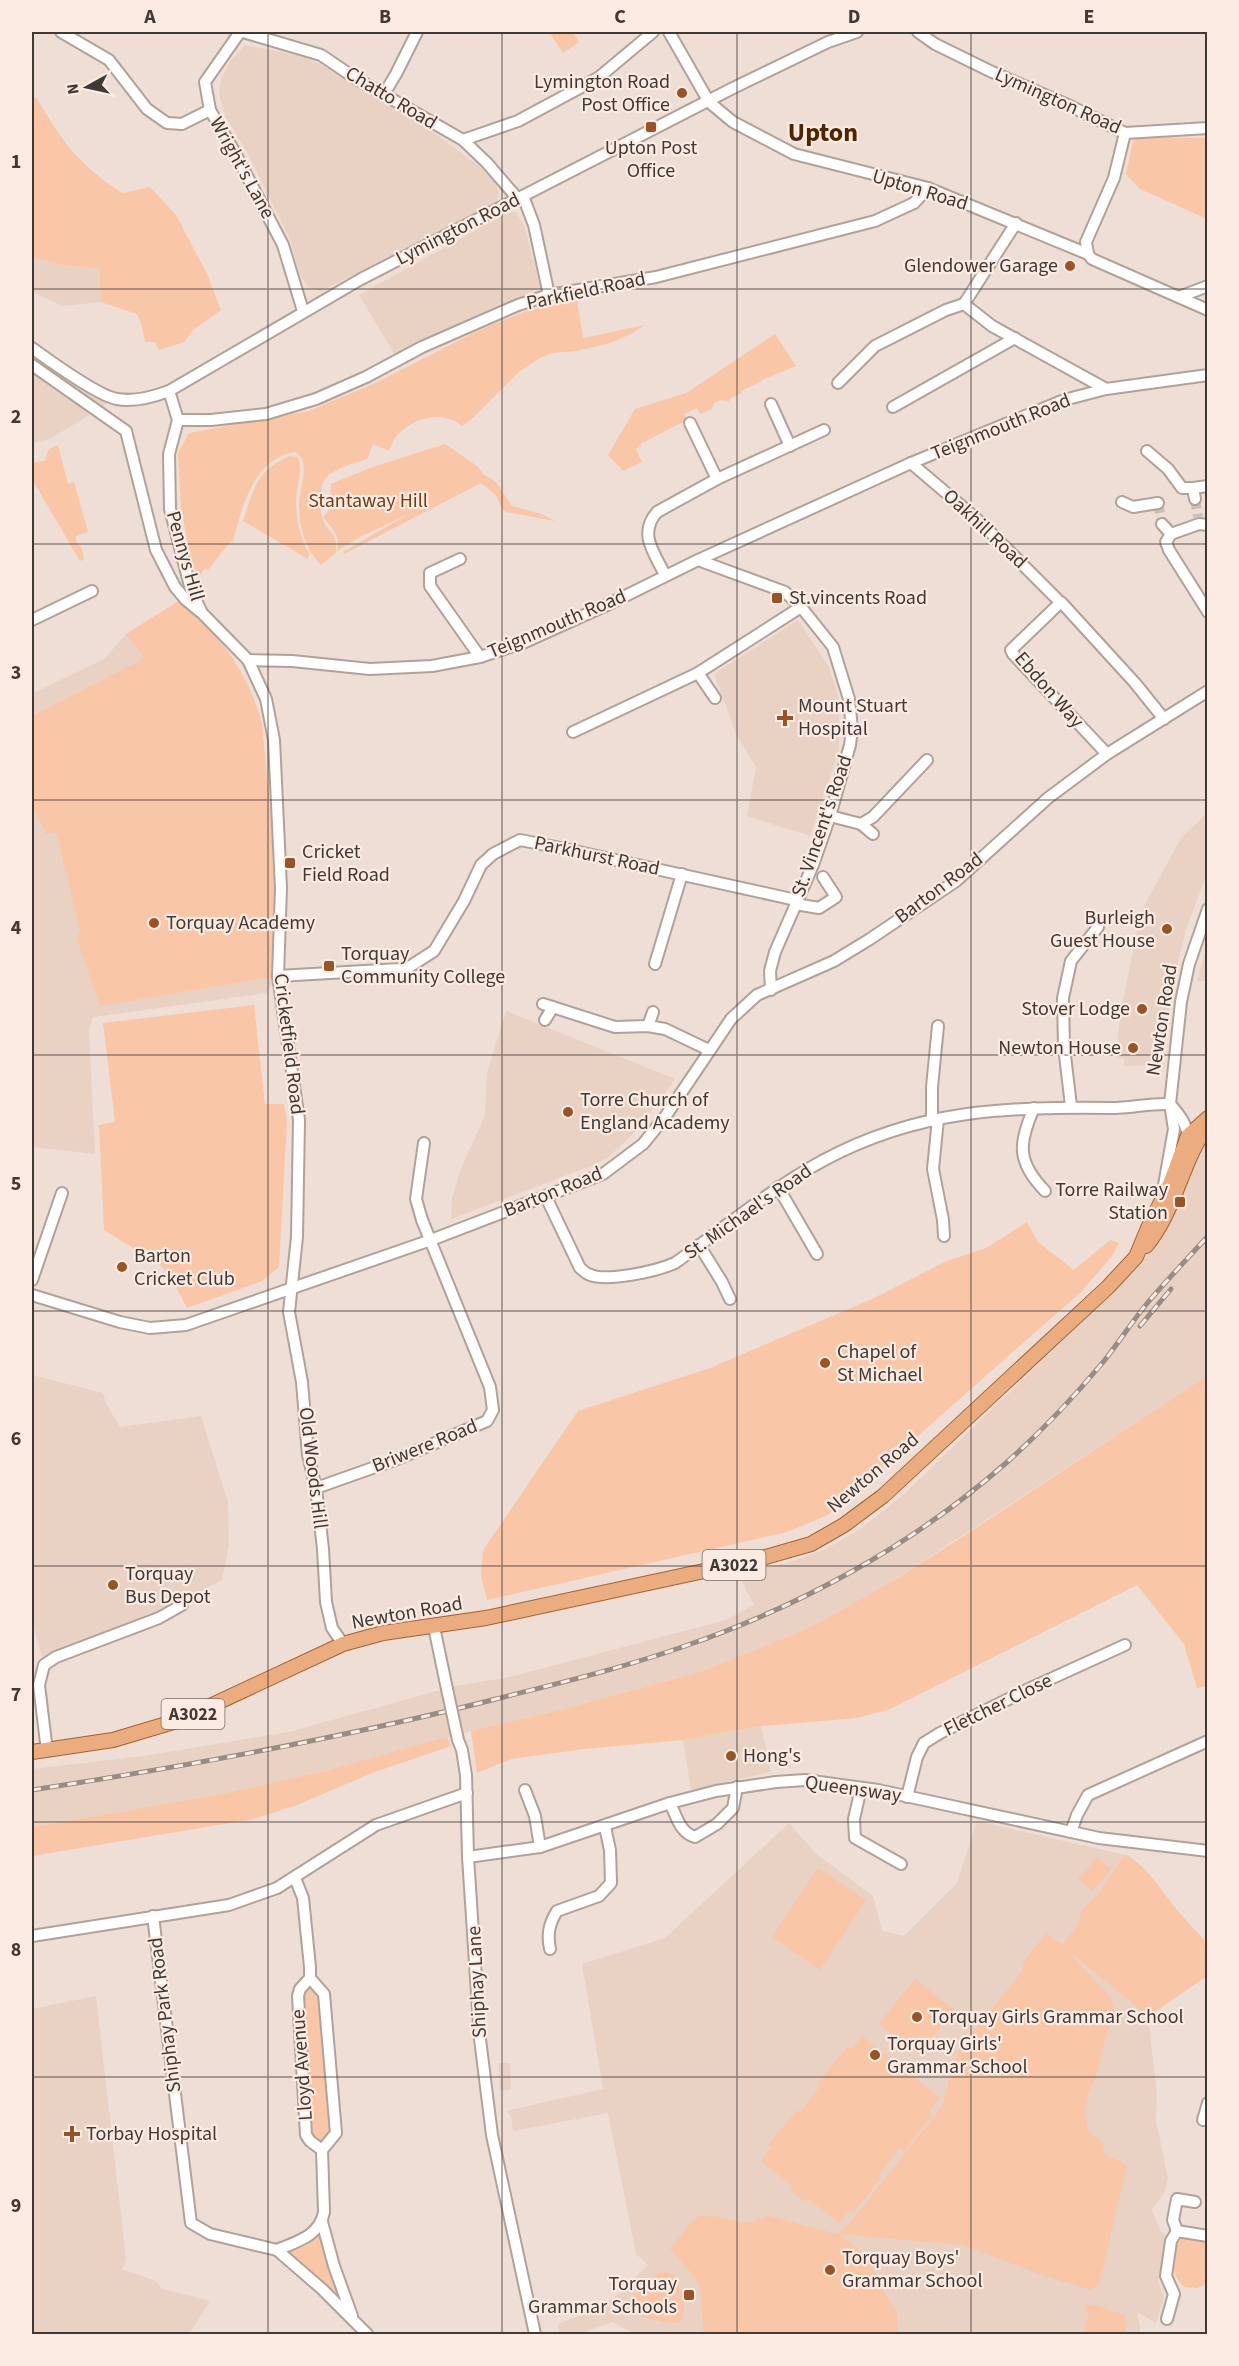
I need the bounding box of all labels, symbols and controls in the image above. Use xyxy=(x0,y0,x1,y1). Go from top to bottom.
text: A xyxy=(143,3,156,31)
text: B xyxy=(379,3,391,31)
text: C xyxy=(614,3,626,31)
text: D xyxy=(848,3,860,31)
text: E xyxy=(1084,3,1094,31)
north arrow xyxy=(57,57,117,117)
street label: Chatto Road xyxy=(340,60,442,136)
street label: Lymington Road xyxy=(990,61,1126,141)
place label: Lymington Road Post Office xyxy=(534,68,670,119)
text: N xyxy=(62,82,85,96)
marker: Lymington Road Post Office xyxy=(675,86,689,100)
street label: Wright's Lane xyxy=(202,112,282,224)
district label: Upton xyxy=(788,114,858,151)
marker: Upton Post Office xyxy=(644,120,658,134)
place label: Upton Post Office xyxy=(605,134,697,185)
text: 1 xyxy=(11,148,21,176)
street label: Upton Road xyxy=(869,162,971,218)
street label: Lymington Road xyxy=(391,186,525,272)
place label: Glendower Garage xyxy=(904,252,1058,280)
marker: Glendower Garage xyxy=(1063,259,1077,273)
street label: Parkfield Road xyxy=(524,265,648,317)
street label: Teignmouth Road xyxy=(927,386,1075,468)
text: 2 xyxy=(11,403,21,431)
street label: Oakhill Road xyxy=(937,483,1033,575)
park label: Stantaway Hill xyxy=(308,487,428,515)
street label: Pennys Hill xyxy=(159,508,211,604)
street label: Teignmouth Road xyxy=(483,582,631,666)
place label: St.vincents Road xyxy=(789,584,927,612)
marker: St.vincents Road xyxy=(770,591,784,605)
street label: Ebdon Way xyxy=(1008,646,1091,735)
text: 3 xyxy=(11,659,21,687)
place label: Mount Stuart Hospital xyxy=(798,692,908,743)
marker: Mount Stuart Hospital xyxy=(776,709,794,727)
street label: St. Vincent's Road xyxy=(785,751,859,901)
street label: Parkhurst Road xyxy=(532,829,662,883)
place label: Cricket Field Road xyxy=(302,838,390,889)
street label: Barton Road xyxy=(889,846,989,930)
marker: Cricket Field Road xyxy=(283,856,297,870)
place label: Burleigh Guest House xyxy=(1050,904,1155,955)
place label: Torquay Academy xyxy=(166,909,316,937)
text: 4 xyxy=(11,914,22,942)
marker: Torquay Academy xyxy=(147,916,161,930)
marker: Burleigh Guest House xyxy=(1160,922,1174,936)
place label: Torquay Community College xyxy=(341,940,505,991)
marker: Torquay Community College xyxy=(322,959,336,973)
street label: Newton Road xyxy=(1139,962,1185,1078)
street label: Cricketfield Road xyxy=(266,972,312,1116)
place label: Stover Lodge xyxy=(1021,995,1130,1023)
marker: Stover Lodge xyxy=(1135,1002,1149,1016)
place label: Newton House xyxy=(998,1034,1121,1062)
marker: Newton House xyxy=(1126,1041,1140,1055)
place label: Torre Church of England Academy xyxy=(580,1086,730,1137)
marker: Torre Church of England Academy xyxy=(561,1105,575,1119)
street label: St. Michael's Road xyxy=(678,1157,818,1267)
street label: Barton Road xyxy=(500,1160,606,1224)
text: 5 xyxy=(11,1170,21,1198)
place label: Torre Railway Station xyxy=(1055,1176,1169,1227)
marker: Torre Railway Station xyxy=(1173,1195,1187,1209)
place label: Barton Cricket Club xyxy=(134,1242,235,1293)
marker: Barton Cricket Club xyxy=(115,1260,129,1274)
place label: Chapel of St Michael xyxy=(837,1338,923,1389)
marker: Chapel of St Michael xyxy=(818,1356,832,1370)
street label: Old Woods Hill xyxy=(292,1405,334,1531)
street label: Briwere Road xyxy=(368,1412,482,1480)
text: 6 xyxy=(11,1425,21,1453)
street label: Newton Road xyxy=(821,1426,925,1520)
road number: A3022 xyxy=(702,1550,766,1580)
place label: Torquay Bus Depot xyxy=(125,1560,211,1611)
marker: Torquay Bus Depot xyxy=(106,1578,120,1592)
street label: Newton Road xyxy=(349,1589,465,1637)
street label: Fletcher Close xyxy=(939,1667,1057,1743)
text: 7 xyxy=(11,1681,21,1709)
road number: A3022 xyxy=(162,1699,224,1729)
place label: Hong's xyxy=(743,1742,801,1770)
marker: Hong's xyxy=(724,1749,738,1763)
street label: Queensway xyxy=(803,1768,904,1810)
street label: Shiphay Lane xyxy=(460,1925,494,2039)
text: 8 xyxy=(11,1936,21,1964)
street label: Shiphay Park Road xyxy=(142,1936,188,2094)
place label: Torquay Girls Grammar School xyxy=(929,2003,1184,2031)
street label: Lloyd Avenue xyxy=(284,2008,320,2122)
marker: Torquay Girls Grammar School xyxy=(910,2010,924,2024)
place label: Torquay Girls' Grammar School xyxy=(887,2030,1028,2081)
marker: Torquay Girls' Grammar School xyxy=(868,2048,882,2062)
place label: Torbay Hospital xyxy=(86,2120,217,2148)
marker: Torbay Hospital xyxy=(63,2125,81,2143)
text: 9 xyxy=(11,2192,21,2220)
place label: Torquay Boys' Grammar School xyxy=(842,2244,983,2295)
marker: Torquay Boys' Grammar School xyxy=(823,2263,837,2277)
place label: Torquay Grammar Schools xyxy=(528,2270,678,2321)
marker: Torquay Grammar Schools xyxy=(682,2288,696,2302)

